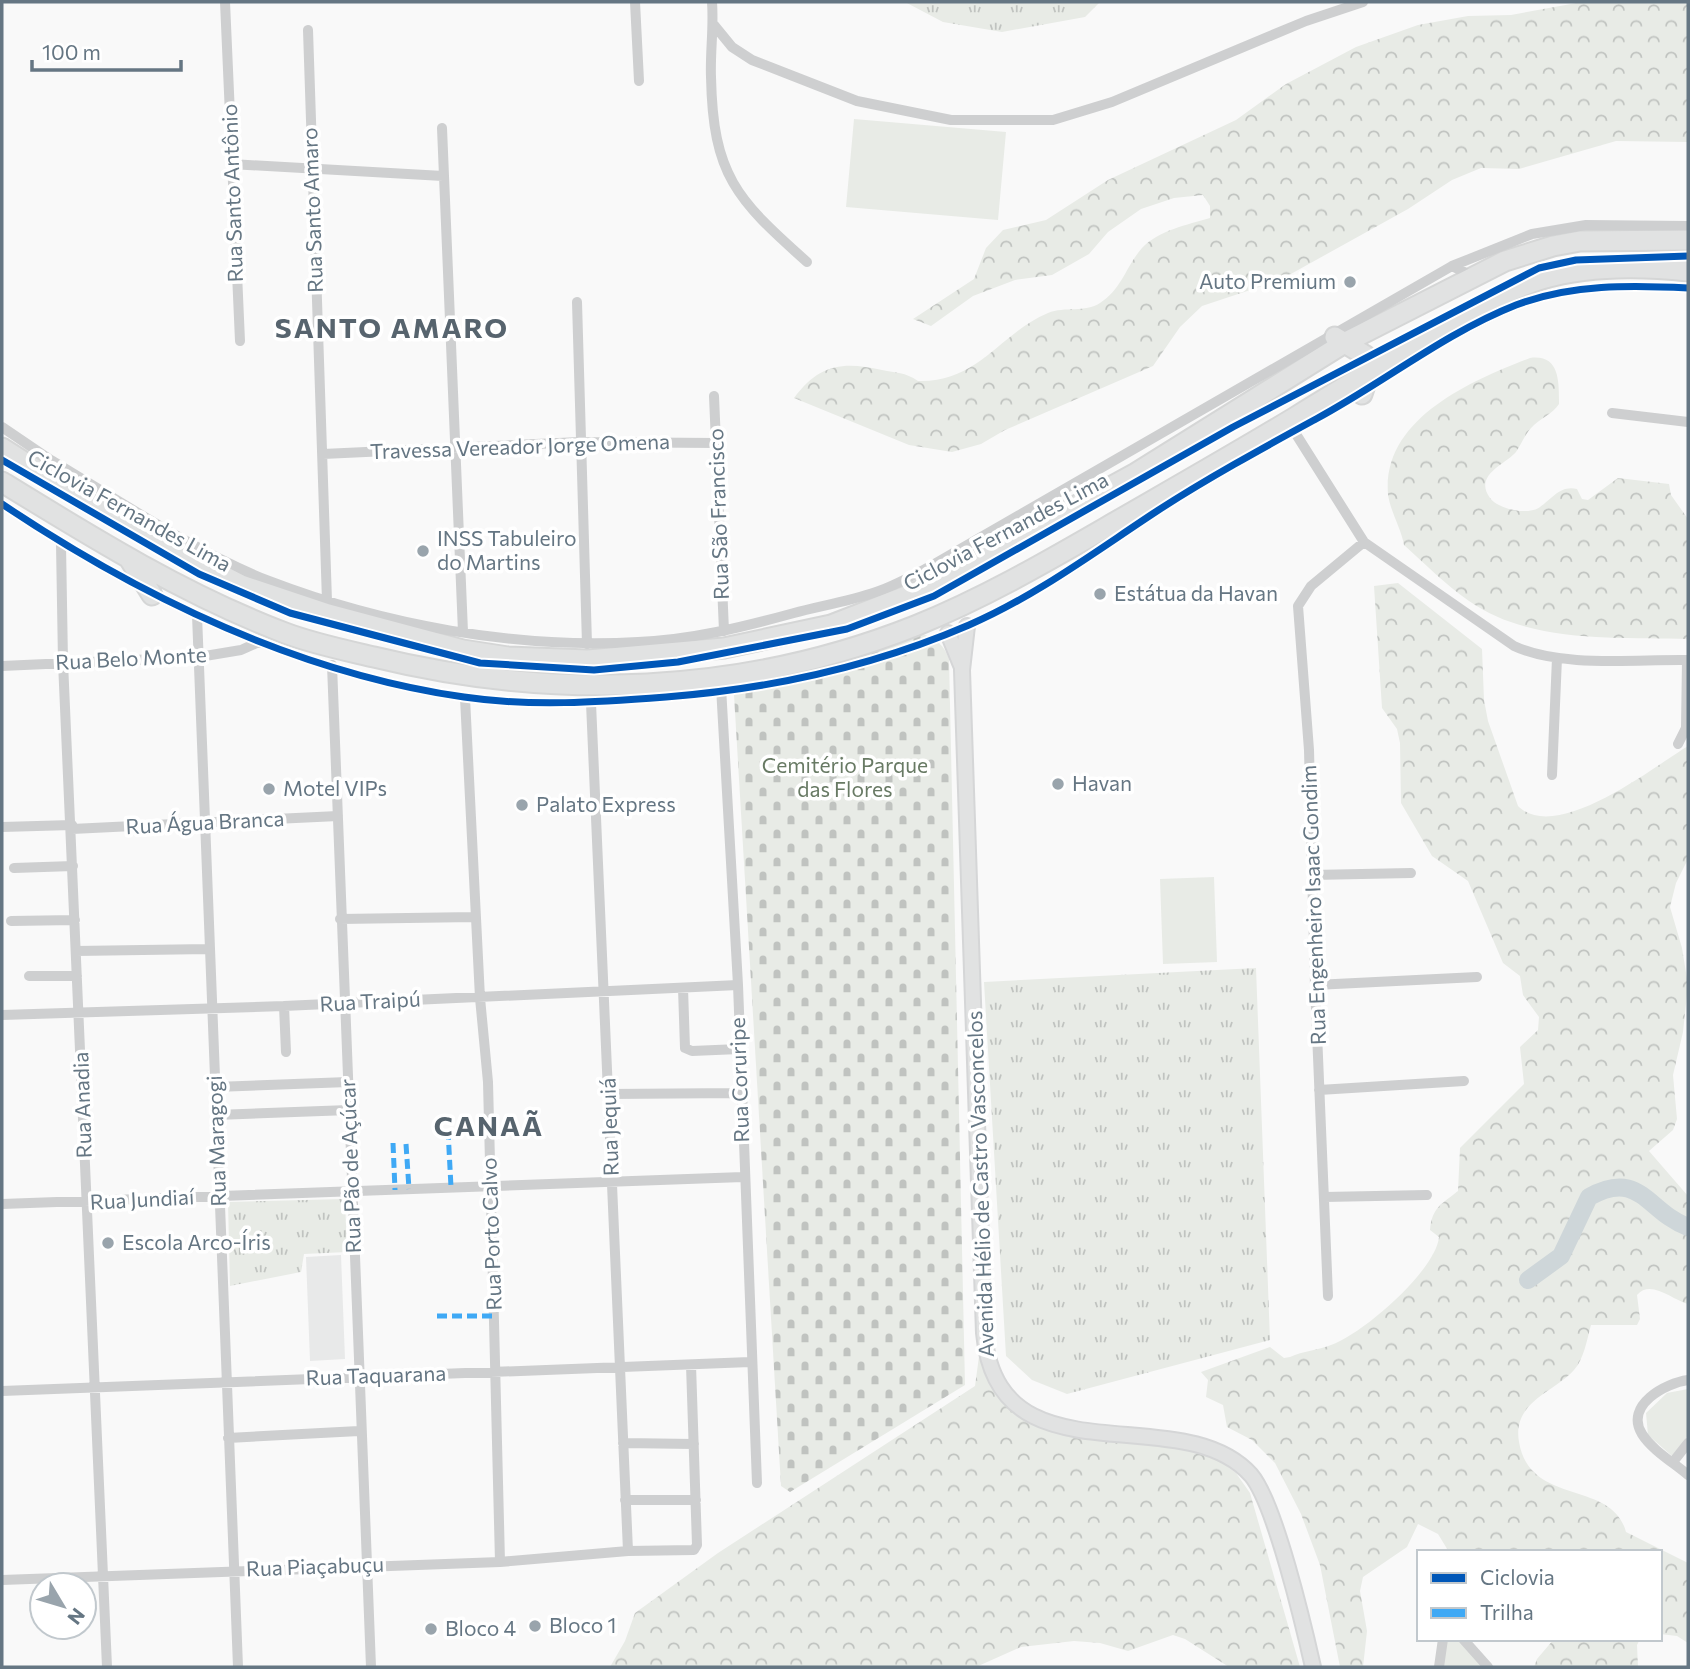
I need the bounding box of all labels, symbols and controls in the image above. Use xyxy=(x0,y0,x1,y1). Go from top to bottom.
scale bar xyxy=(32,28,180,72)
text: 100 m xyxy=(42,39,101,64)
street label: Rua Santo Antônio xyxy=(216,103,247,283)
street label: Rua Santo Amaro xyxy=(296,127,327,293)
place label: Auto Premium xyxy=(1199,268,1336,293)
marker: Auto Premium xyxy=(1342,274,1358,290)
district label: SANTO AMARO xyxy=(275,310,509,344)
street label: Travessa Vereador Jorge Omena xyxy=(369,428,670,463)
street label: Rua São Francisco xyxy=(702,428,733,600)
street label: Ciclovia Fernandes Lima xyxy=(24,443,236,576)
street label: Ciclovia Fernandes Lima xyxy=(899,466,1112,595)
place label: INSS Tabuleiro do Martins xyxy=(437,525,577,574)
marker: INSS Tabuleiro do Martins xyxy=(415,543,431,559)
place label: Estátua da Havan xyxy=(1114,580,1278,605)
marker: Estátua da Havan xyxy=(1092,586,1108,602)
street label: Rua Belo Monte xyxy=(55,641,207,674)
park label: Cemitério Parque das Flores xyxy=(762,752,928,801)
street label: Rua Engenheiro Isaac Gondim xyxy=(1295,765,1330,1045)
place label: Havan xyxy=(1072,770,1132,795)
place label: Motel VIPs xyxy=(283,775,387,800)
marker: Havan xyxy=(1050,776,1066,792)
marker: Motel VIPs xyxy=(261,781,277,797)
place label: Palato Express xyxy=(536,791,676,816)
marker: Palato Express xyxy=(514,797,530,813)
street label: Rua Água Branca xyxy=(125,805,285,838)
street label: Rua Traipú xyxy=(319,985,421,1016)
street label: Avenida Hélio de Castro Vasconcelos xyxy=(961,1010,998,1358)
street label: Rua Coruripe xyxy=(724,1017,753,1143)
street label: Rua Anadia xyxy=(67,1051,96,1159)
street label: Rua Maragogi xyxy=(201,1075,230,1207)
street label: Rua Pão de Açúcar xyxy=(334,1078,365,1254)
street label: Rua Jequiá xyxy=(594,1078,623,1177)
district label: CANAÃ xyxy=(434,1108,544,1142)
street label: Rua Porto Calvo xyxy=(475,1157,506,1311)
street label: Rua Jundiaí xyxy=(89,1183,195,1214)
place label: Escola Arco-Íris xyxy=(122,1229,271,1254)
marker: Escola Arco-Íris xyxy=(100,1235,116,1251)
street label: Rua Taquarana xyxy=(305,1360,447,1389)
legend xyxy=(1417,1550,1662,1641)
street label: Rua Piaçabuçu xyxy=(246,1551,384,1580)
text: Ciclovia xyxy=(1480,1564,1555,1589)
north arrow xyxy=(28,1571,98,1641)
text: Trilha xyxy=(1480,1599,1534,1624)
text: N xyxy=(63,1604,90,1629)
place label: Bloco 1 xyxy=(549,1612,616,1637)
place label: Bloco 4 xyxy=(445,1615,516,1640)
marker: Bloco 1 xyxy=(527,1618,543,1634)
marker: Bloco 4 xyxy=(423,1621,439,1637)

